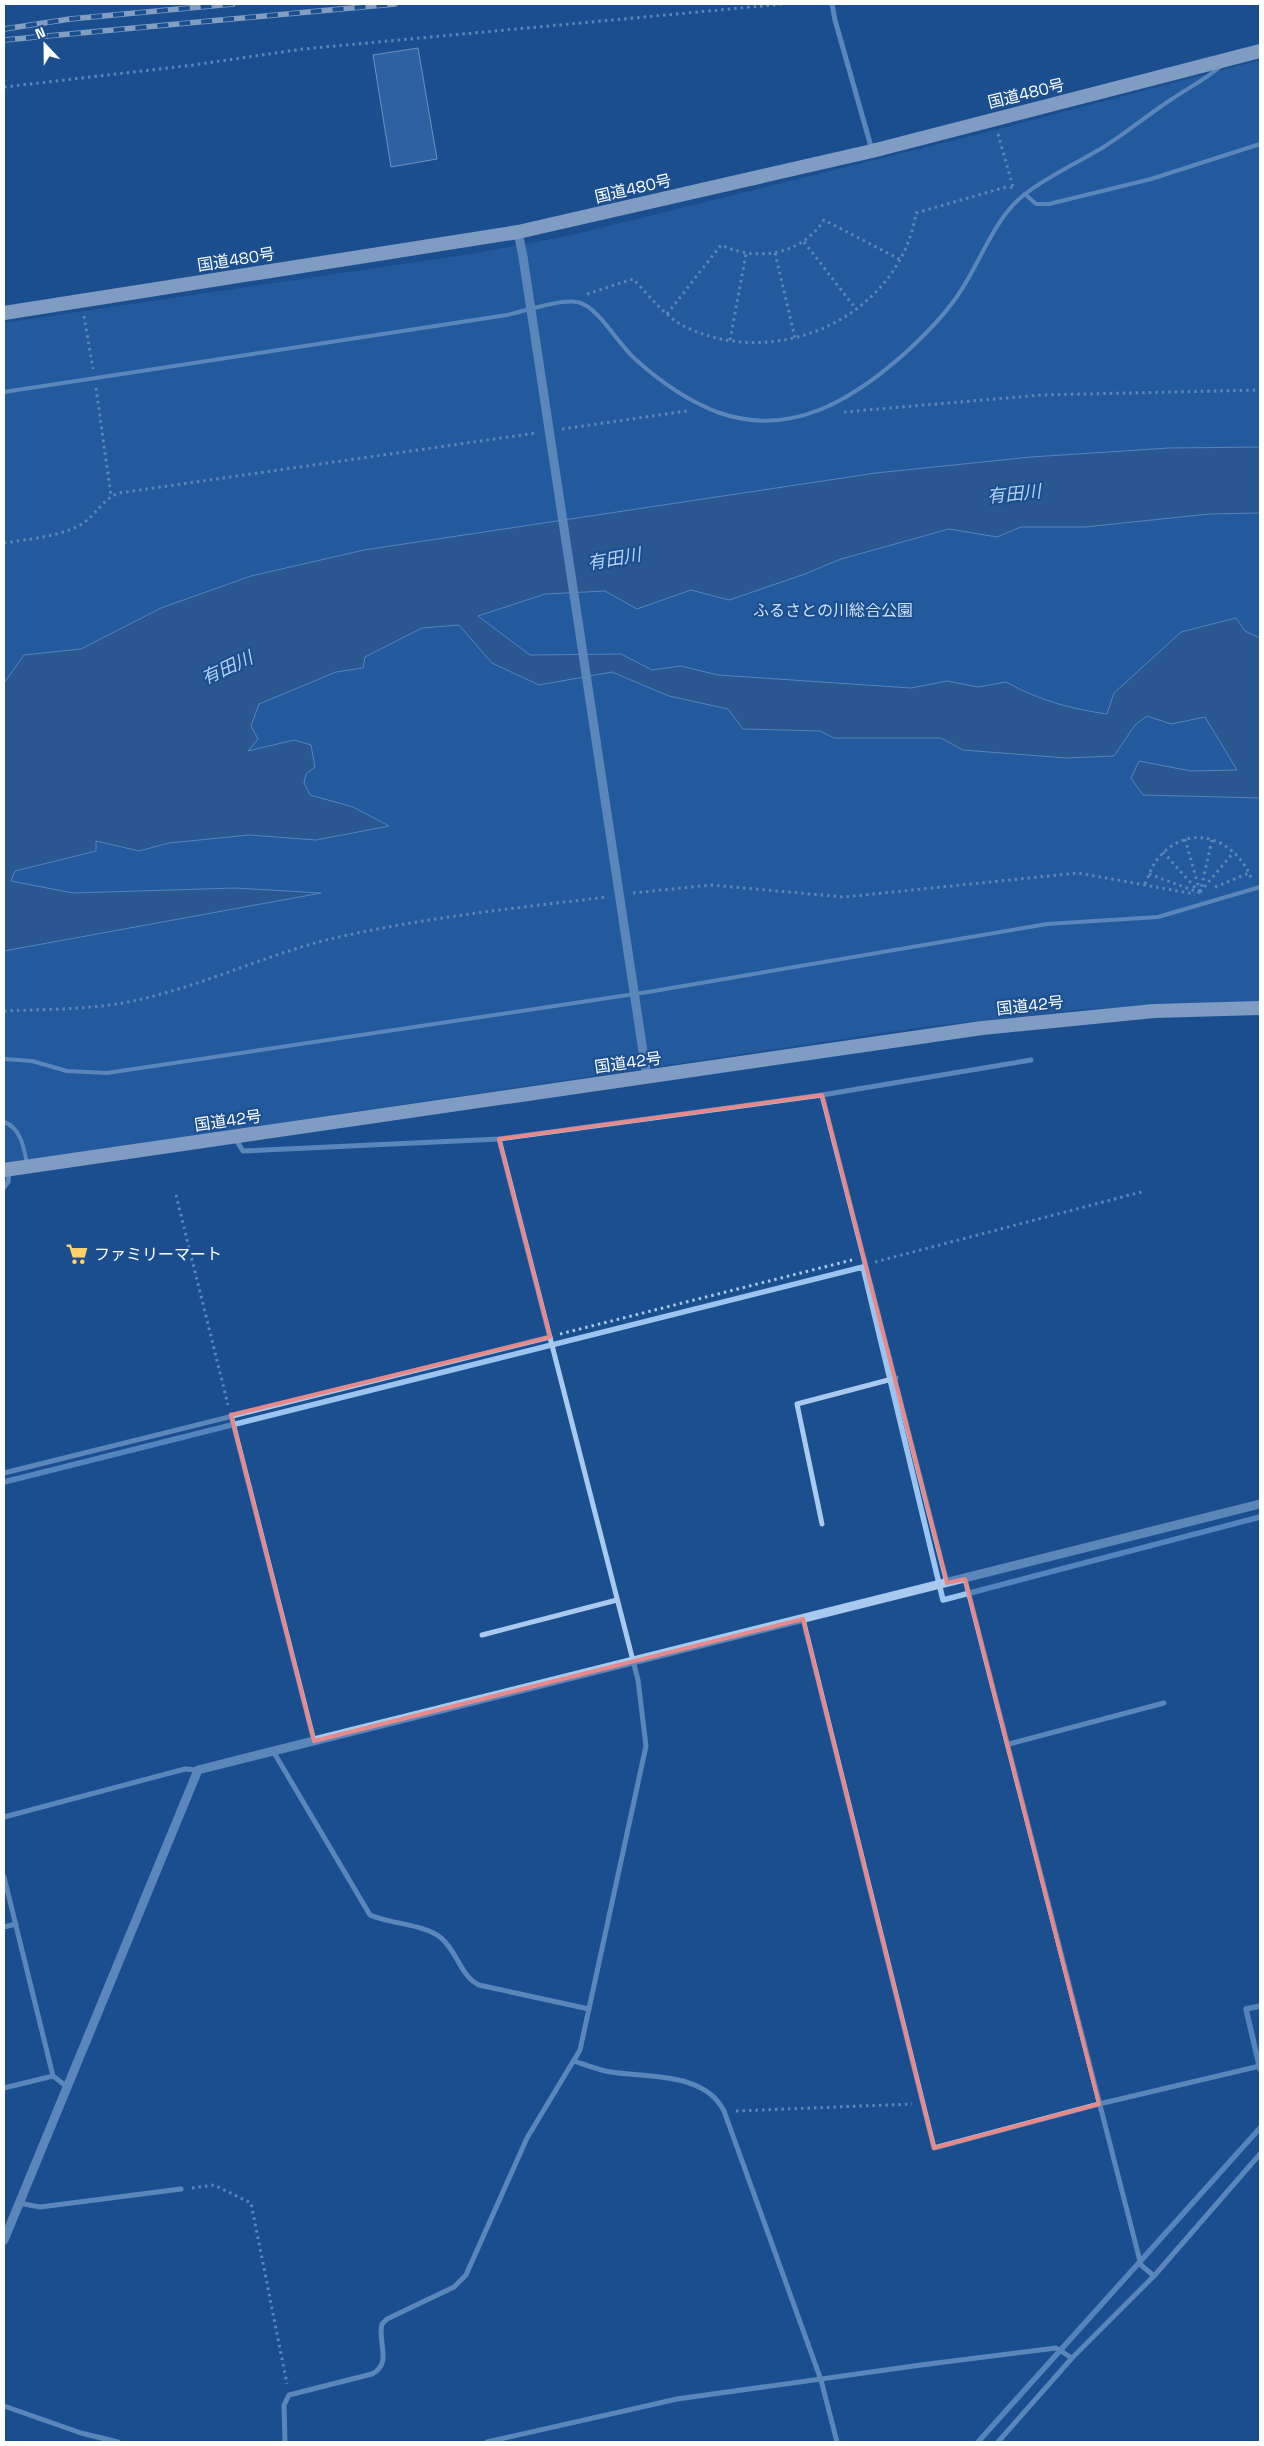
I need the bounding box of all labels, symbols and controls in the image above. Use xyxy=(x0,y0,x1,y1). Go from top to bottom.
north arrow xyxy=(20,20,70,70)
text: N xyxy=(32,23,48,43)
street label: 国道480号 xyxy=(986,74,1067,113)
street label: 国道480号 xyxy=(593,169,674,208)
street label: 国道480号 xyxy=(196,243,276,276)
water label: 有田川 xyxy=(986,479,1044,508)
water label: 有田川 xyxy=(585,542,644,575)
park label: ふるさとの川総合公園 xyxy=(753,600,913,621)
water label: 有田川 xyxy=(197,645,258,689)
street label: 国道42号 xyxy=(995,992,1065,1019)
street label: 国道42号 xyxy=(593,1047,663,1078)
street label: 国道42号 xyxy=(193,1105,263,1136)
supermarket icon: ファミリーマート xyxy=(64,1241,90,1267)
place label: ファミリーマート xyxy=(94,1244,222,1265)

